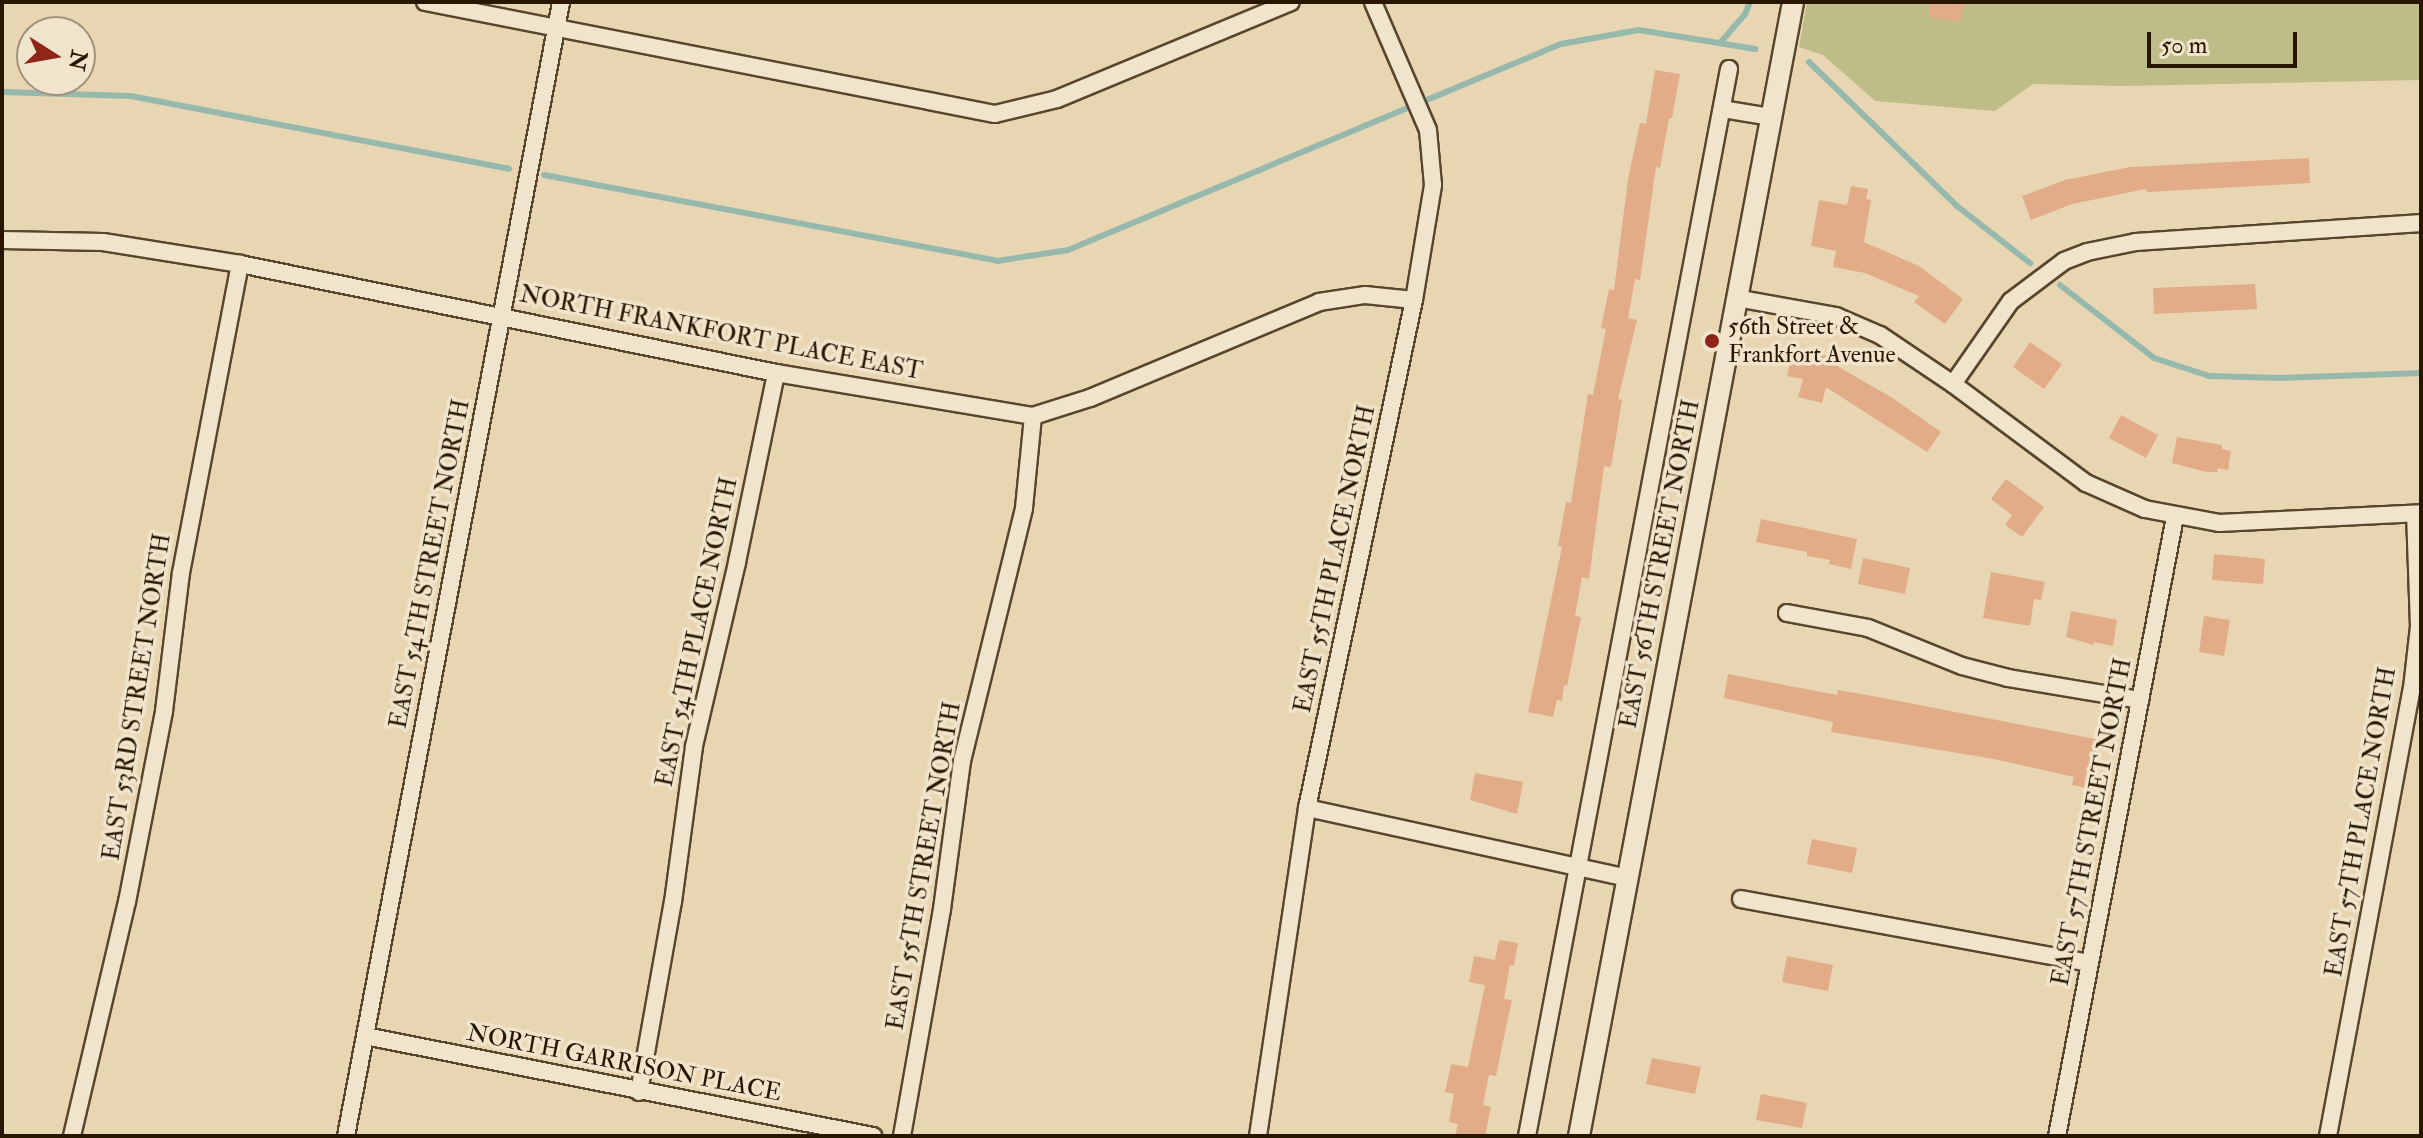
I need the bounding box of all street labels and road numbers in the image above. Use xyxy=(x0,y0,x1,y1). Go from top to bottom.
street label: NORTH FRANKFORT PLACE EAST xyxy=(517,280,925,386)
street label: EAST 54TH STREET NORTH xyxy=(384,397,476,731)
street label: EAST 56TH STREET NORTH xyxy=(1614,397,1706,731)
street label: EAST 55TH PLACE NORTH xyxy=(1288,403,1382,715)
street label: EAST 54TH PLACE NORTH xyxy=(650,475,744,789)
street label: EAST 53RD STREET NORTH xyxy=(97,531,177,863)
street label: EAST 57TH STREET NORTH xyxy=(2046,656,2138,988)
street label: EAST 57TH PLACE NORTH xyxy=(2320,665,2402,979)
street label: EAST 55TH STREET NORTH xyxy=(881,700,967,1032)
street label: NORTH GARRISON PLACE xyxy=(464,1018,784,1108)

